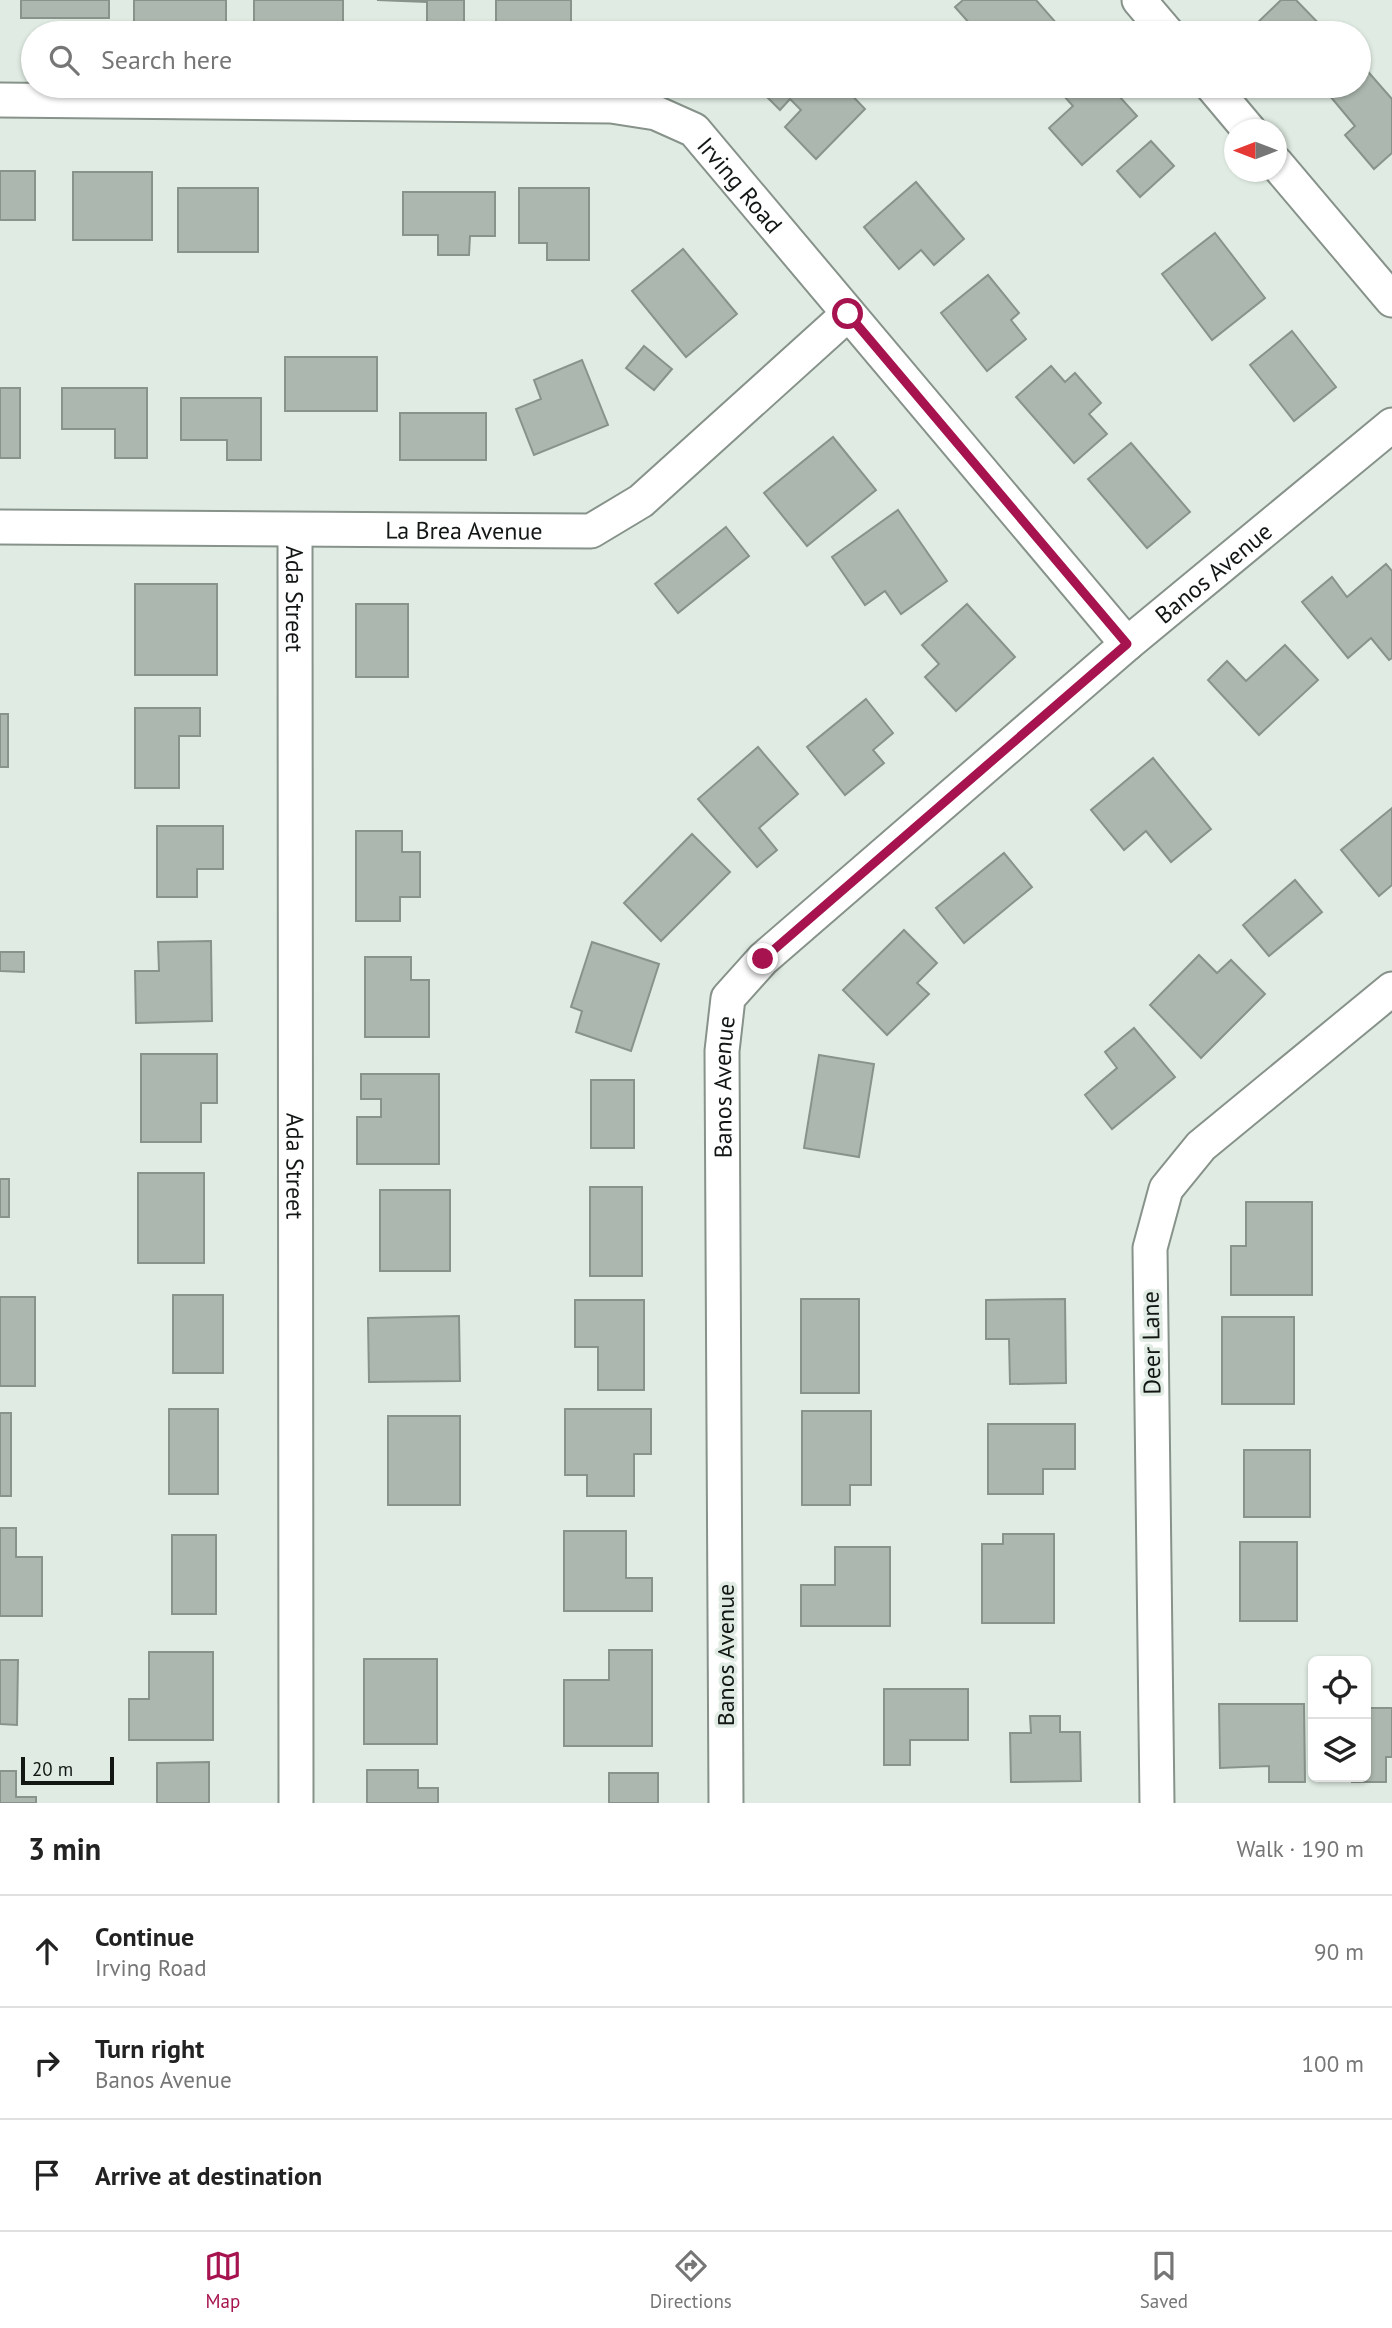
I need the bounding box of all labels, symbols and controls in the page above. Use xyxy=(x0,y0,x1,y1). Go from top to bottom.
search box xyxy=(21,21,1371,98)
icon: search xyxy=(45,41,83,79)
text: Search here xyxy=(101,43,232,76)
north arrow xyxy=(1224,119,1287,182)
street label: Irving Road xyxy=(691,130,790,239)
route start xyxy=(832,298,863,329)
street label: La Brea Avenue xyxy=(385,514,543,546)
street label: Banos Avenue xyxy=(1148,515,1278,630)
street label: Ada Street xyxy=(280,546,311,652)
route end xyxy=(747,943,778,974)
street label: Banos Avenue xyxy=(706,1014,741,1158)
street label: Ada Street xyxy=(280,1113,311,1219)
street label: Deer Lane xyxy=(1135,1291,1167,1395)
street label: Banos Avenue xyxy=(710,1584,741,1726)
map controls xyxy=(1308,1656,1371,1782)
button: locate xyxy=(1308,1656,1371,1719)
button: layers xyxy=(1308,1719,1371,1782)
scale bar xyxy=(21,1754,114,1786)
text: 20 m xyxy=(32,1757,73,1781)
text: 3 min xyxy=(28,1829,101,1868)
text: Walk · 190 m xyxy=(1237,1834,1364,1863)
text: Continue xyxy=(95,1920,194,1953)
icon: ahead xyxy=(28,1932,66,1970)
text: 90 m xyxy=(1314,1937,1364,1966)
text: Irving Road xyxy=(95,1953,207,1982)
text: Turn right xyxy=(95,2032,204,2065)
icon: right xyxy=(28,2044,66,2082)
text: 100 m xyxy=(1302,2049,1364,2078)
text: Banos Avenue xyxy=(95,2065,232,2094)
icon: arrive xyxy=(28,2156,66,2194)
text: Arrive at destination xyxy=(95,2159,322,2192)
tab: Map xyxy=(204,2247,242,2313)
tab: Directions xyxy=(650,2247,732,2313)
tab: Saved xyxy=(1140,2247,1188,2313)

